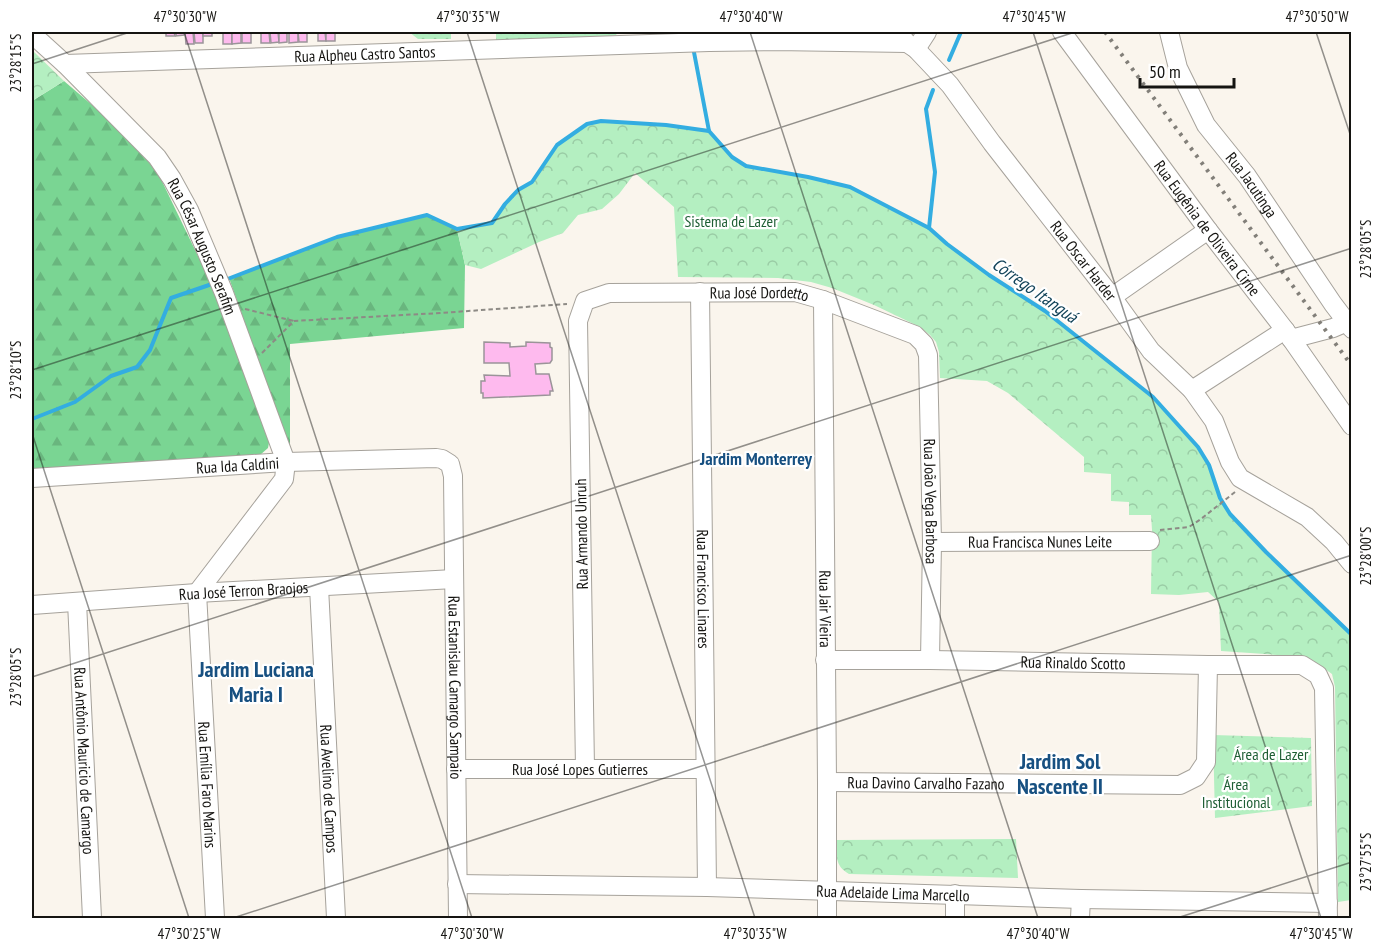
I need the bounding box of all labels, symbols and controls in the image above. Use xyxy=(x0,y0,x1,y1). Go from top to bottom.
text: 47°30'30"W xyxy=(153,7,217,26)
text: 47°30'35"W xyxy=(436,7,500,26)
text: 47°30'40"W xyxy=(719,7,783,26)
text: 47°30'45"W xyxy=(1002,7,1066,26)
text: 47°30'50"W xyxy=(1285,7,1349,26)
text: 23°28'15"S xyxy=(6,33,25,93)
street label: Rua Alpheu Castro Santos xyxy=(294,41,436,66)
scale bar xyxy=(1140,51,1234,89)
text: 50 m xyxy=(1149,60,1181,83)
street label: Rua Jacutinga xyxy=(1222,148,1282,221)
street label: Rua Eugênia de Oliveira Cirne xyxy=(1150,156,1265,300)
street label: Rua César Augusto Serafim xyxy=(163,174,241,317)
park label: Sistema de Lazer xyxy=(684,211,778,231)
street label: Rua Oscar Harder xyxy=(1046,217,1121,305)
text: 23°28'05"S xyxy=(1356,219,1375,279)
water label: Córrego Itanguá xyxy=(988,252,1084,329)
street label: Rua José Dordetto xyxy=(710,282,812,306)
text: 23°28'10"S xyxy=(6,340,25,400)
street label: Rua João Vega Barbosa xyxy=(920,439,942,564)
district label: Jardim Monterrey xyxy=(699,447,813,470)
street label: Rua Ida Caldini xyxy=(195,452,280,478)
street label: Rua Armando Unruh xyxy=(570,478,592,590)
text: 23°28'00"S xyxy=(1356,526,1375,586)
street label: Rua Francisco Linares xyxy=(693,529,714,649)
street label: Rua Francisca Nunes Leite xyxy=(968,531,1112,552)
street label: Rua Jair Vieira xyxy=(815,570,836,648)
street label: Rua José Terron Braojos xyxy=(178,577,309,604)
street label: Rua Estanislau Camargo Sampaio xyxy=(444,596,466,779)
text: 23°28'05"S xyxy=(6,647,25,707)
street label: Rua Rinaldo Scotto xyxy=(1020,652,1126,674)
district label: Jardim Luciana Maria I xyxy=(197,655,314,708)
street label: Rua Antônio Mauricio de Camargo xyxy=(70,667,99,855)
street label: Rua Emília Faro Marins xyxy=(194,721,221,849)
street label: Rua Avelino de Campos xyxy=(316,724,343,854)
park label: Área de Lazer xyxy=(1234,744,1309,764)
district label: Jardim Sol Nascente II xyxy=(1017,747,1103,800)
street label: Rua José Lopes Gutierres xyxy=(512,759,648,779)
street label: Rua Davino Carvalho Fazano xyxy=(847,772,1005,794)
park label: Área Institucional xyxy=(1202,774,1271,812)
text: 23°27'55"S xyxy=(1356,832,1375,892)
street label: Rua Adelaide Lima Marcello xyxy=(816,881,970,905)
text: 47°30'25"W xyxy=(157,924,221,943)
text: 47°30'30"W xyxy=(440,924,504,943)
text: 47°30'35"W xyxy=(723,924,787,943)
text: 47°30'40"W xyxy=(1006,924,1070,943)
text: 47°30'45"W xyxy=(1289,924,1353,943)

